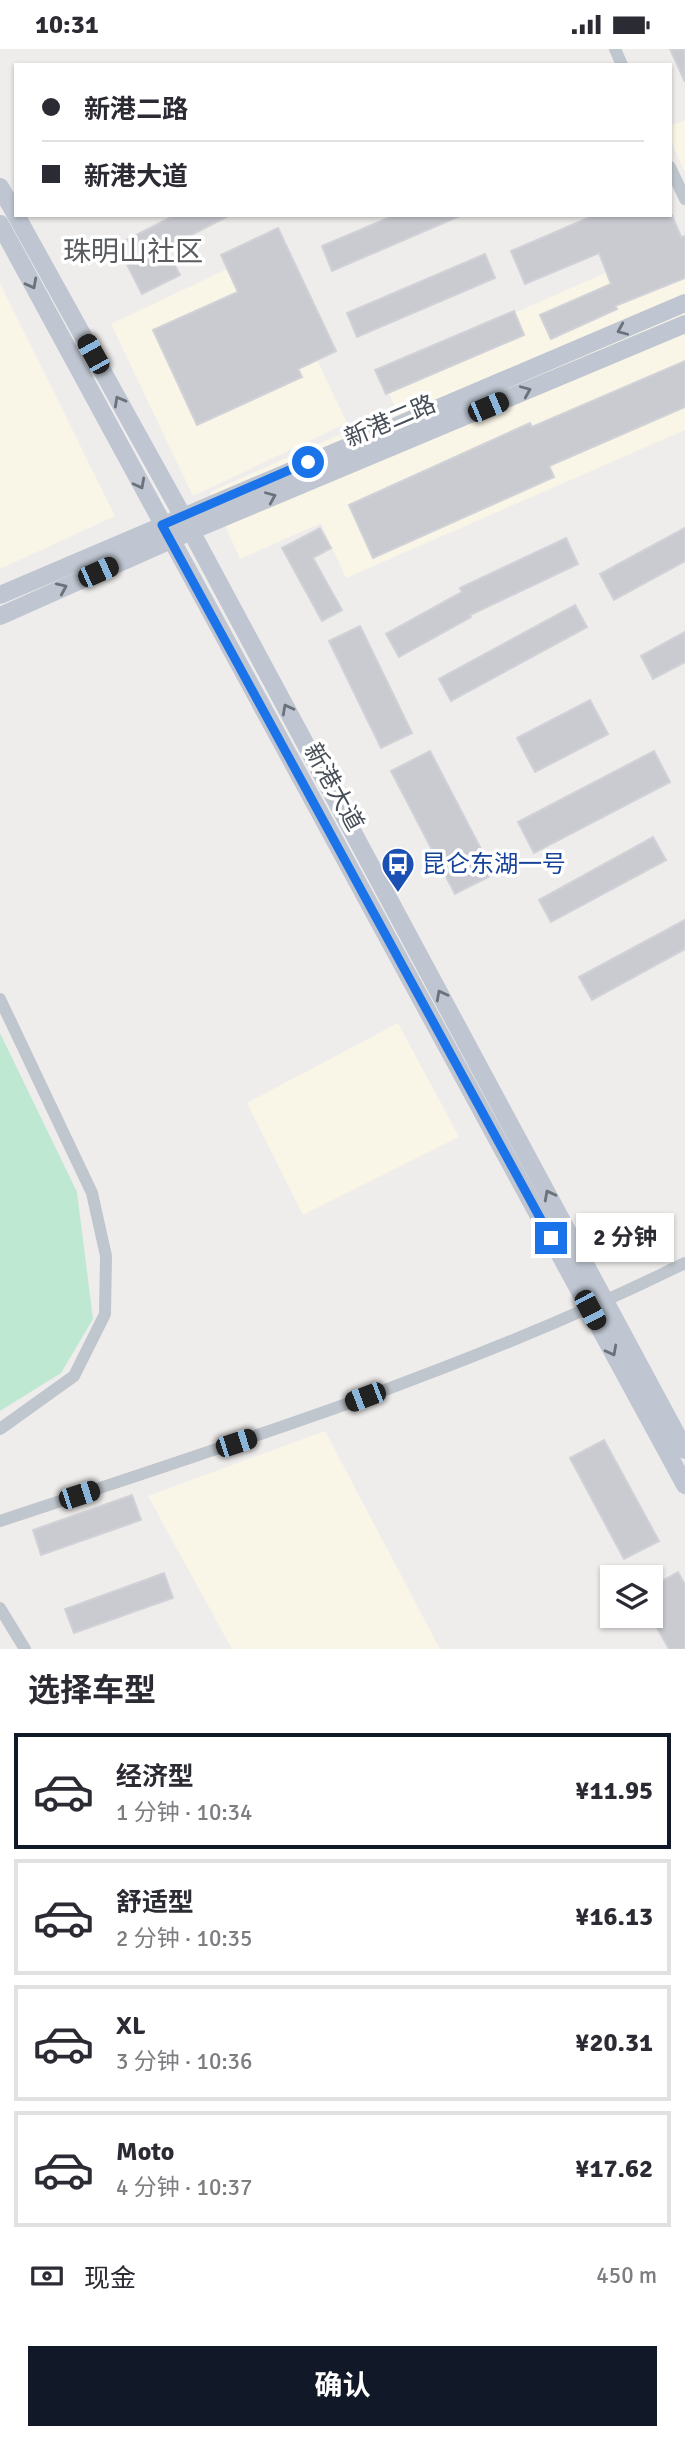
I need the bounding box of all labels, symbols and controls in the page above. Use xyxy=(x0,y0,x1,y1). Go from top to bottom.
text: 10:31 xyxy=(35,9,99,41)
text: 新港二路 xyxy=(84,94,188,126)
text: 新港大道 xyxy=(84,161,188,193)
district label: 珠明山社区 xyxy=(63,235,203,269)
one-way arrow xyxy=(24,277,38,289)
one-way arrow xyxy=(617,321,629,335)
car xyxy=(74,331,113,377)
one-way arrow xyxy=(519,385,531,399)
street label: 新港二路 xyxy=(340,388,440,454)
car xyxy=(465,389,512,425)
one-way arrow xyxy=(114,396,127,409)
route start xyxy=(292,446,324,478)
one-way arrow xyxy=(132,477,146,489)
one-way arrow xyxy=(264,492,276,506)
car xyxy=(75,554,122,590)
one-way arrow xyxy=(55,582,67,596)
one-way arrow xyxy=(282,703,295,716)
street label: 新港大道 xyxy=(298,738,370,836)
bus stop icon: 昆仑东湖一号 xyxy=(379,845,417,894)
place label: 昆仑东湖一号 xyxy=(422,849,566,879)
one-way arrow xyxy=(436,990,450,1002)
one-way arrow xyxy=(544,1190,557,1203)
callout: 2 分钟 xyxy=(576,1213,674,1263)
route end xyxy=(535,1222,567,1254)
text: 2 分钟 xyxy=(593,1223,657,1252)
car xyxy=(571,1287,610,1333)
one-way arrow xyxy=(604,1344,617,1356)
car xyxy=(342,1380,389,1414)
car xyxy=(213,1427,260,1459)
car xyxy=(56,1479,103,1511)
map controls xyxy=(600,1565,663,1628)
button: layers xyxy=(600,1565,663,1628)
text: 选择车型 xyxy=(28,1671,156,1710)
icon: car xyxy=(32,1760,95,1823)
text: 经济型 xyxy=(116,1761,194,1793)
text: ¥11.95 xyxy=(575,1775,653,1807)
text: 1 分钟 · 10:34 xyxy=(116,1798,252,1827)
icon: car xyxy=(32,1886,95,1949)
text: 舒适型 xyxy=(116,1887,194,1919)
text: ¥16.13 xyxy=(575,1901,653,1933)
text: 2 分钟 · 10:35 xyxy=(116,1924,252,1953)
text: XL xyxy=(116,2010,146,2042)
icon: car xyxy=(32,2012,95,2075)
text: ¥20.31 xyxy=(575,2027,653,2059)
text: 3 分钟 · 10:36 xyxy=(116,2047,252,2076)
text: Moto xyxy=(116,2136,174,2168)
icon: car xyxy=(32,2138,95,2201)
text: ¥17.62 xyxy=(575,2153,653,2185)
text: 4 分钟 · 10:37 xyxy=(116,2173,252,2202)
icon: cash xyxy=(28,2257,66,2295)
text: 450 m xyxy=(596,2261,657,2290)
text: 现金 xyxy=(84,2263,136,2295)
button: 确认 xyxy=(28,2346,657,2426)

